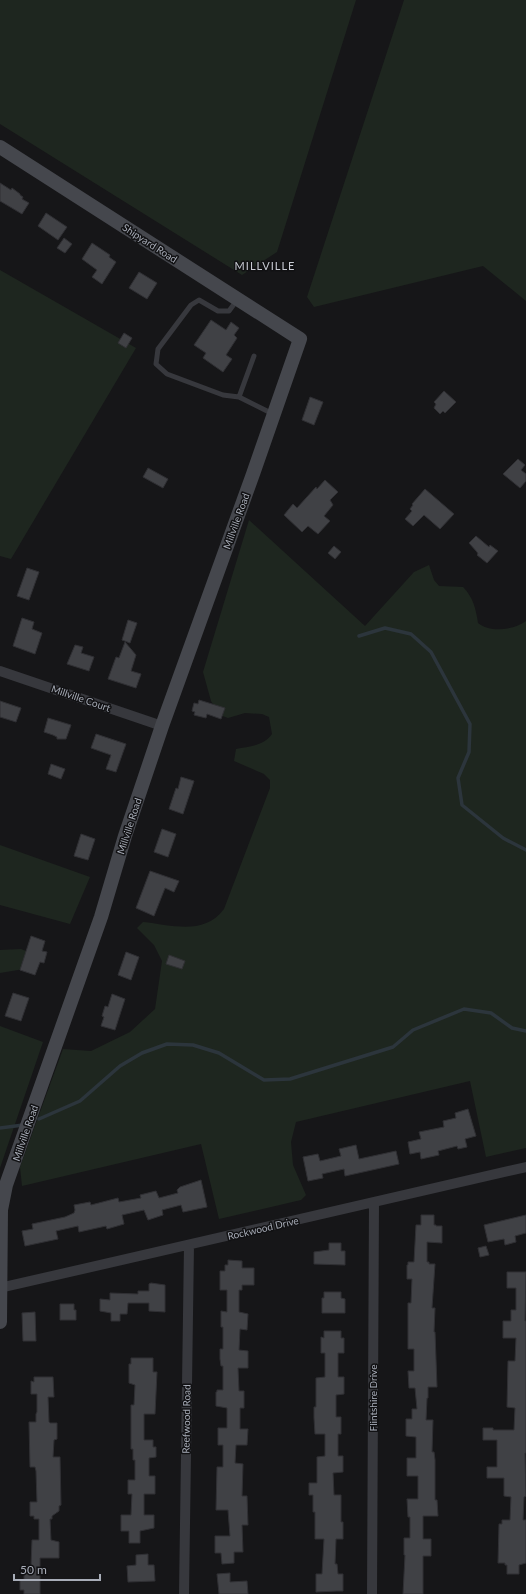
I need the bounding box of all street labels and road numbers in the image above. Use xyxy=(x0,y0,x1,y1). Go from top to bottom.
street label: Shipyard Road xyxy=(120,221,180,265)
street label: Millville Road xyxy=(220,491,252,551)
street label: Millville Court xyxy=(50,682,112,714)
street label: Millville Road xyxy=(114,796,144,856)
street label: Millville Road xyxy=(10,1103,40,1163)
street label: Rockwood Drive xyxy=(226,1214,300,1242)
street label: Flintshire Drive xyxy=(367,1365,379,1431)
street label: Reefwood Road xyxy=(179,1384,193,1454)

